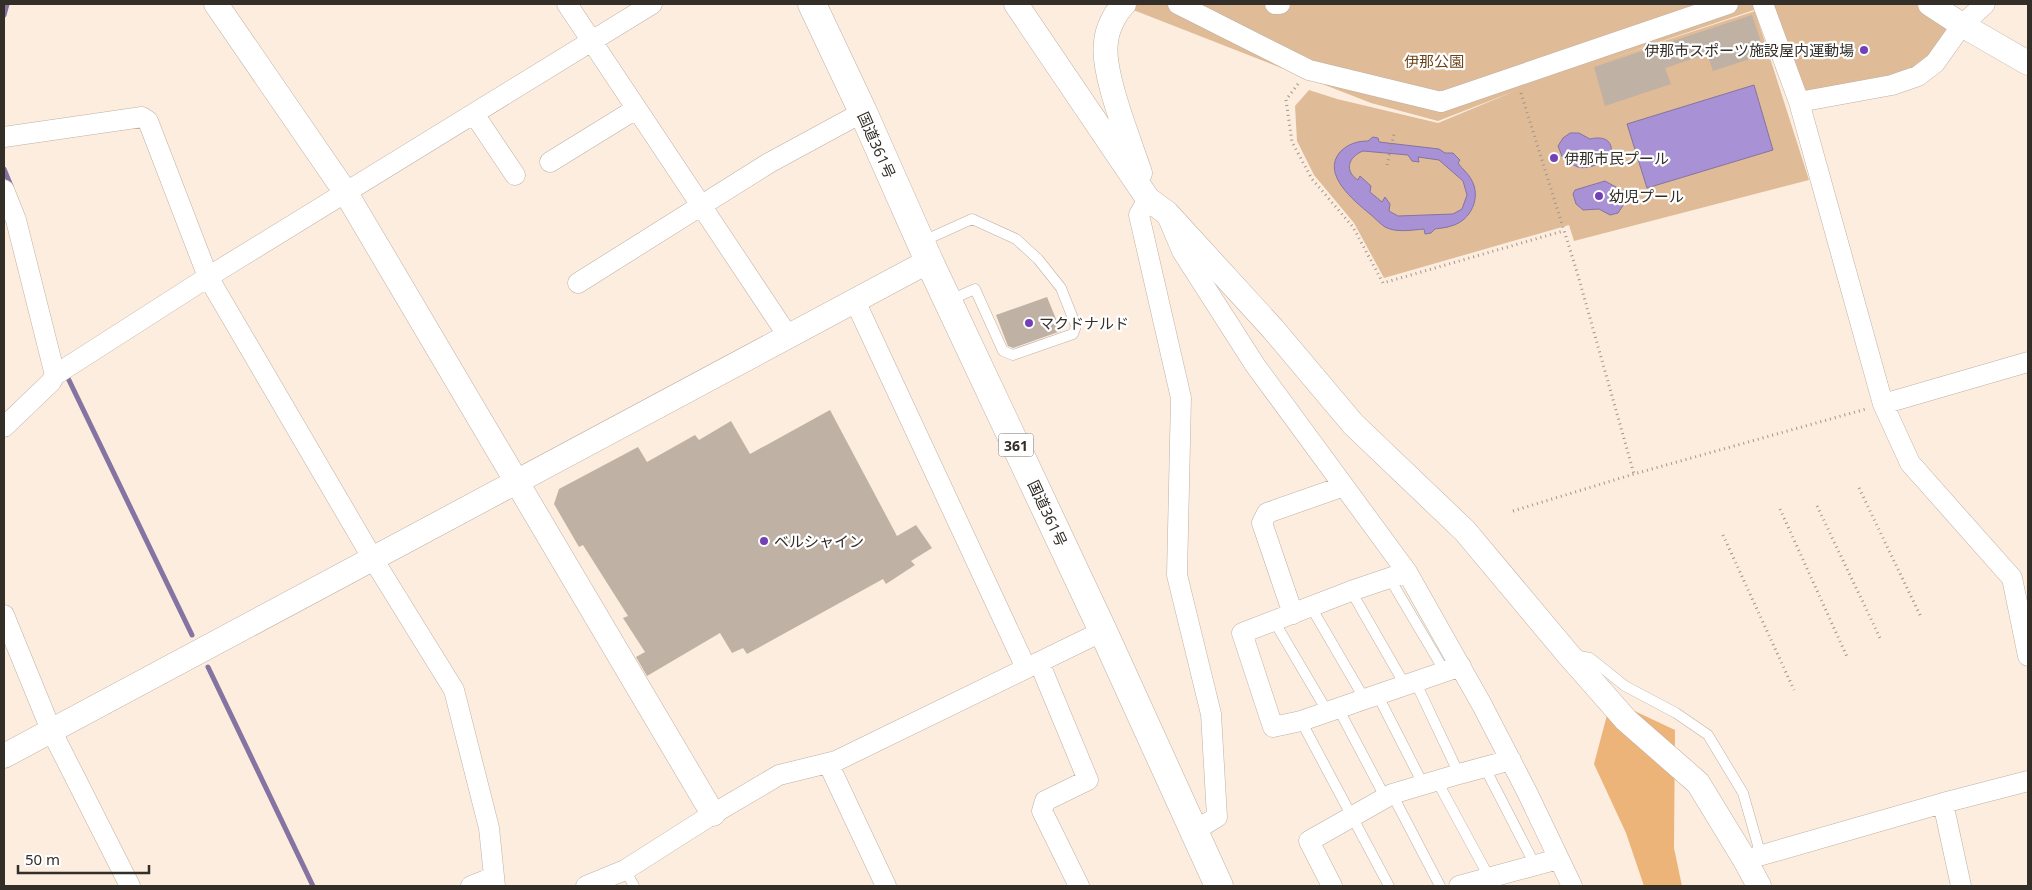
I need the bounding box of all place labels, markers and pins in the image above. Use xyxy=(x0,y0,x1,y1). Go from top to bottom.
place label: 伊那市スポーツ施設屋内運動場 xyxy=(1644,40,1854,60)
marker: 伊那市スポーツ施設屋内運動場 xyxy=(1858,44,1870,56)
place label: 伊那市民プール xyxy=(1564,148,1669,168)
marker: 伊那市民プール xyxy=(1548,152,1560,164)
place label: 幼児プール xyxy=(1609,186,1684,206)
marker: 幼児プール xyxy=(1593,190,1605,202)
place label: マクドナルド xyxy=(1039,313,1129,333)
marker: マクドナルド xyxy=(1023,317,1035,329)
place label: ベルシャイン xyxy=(774,531,864,551)
marker: ベルシャイン xyxy=(758,535,770,547)

